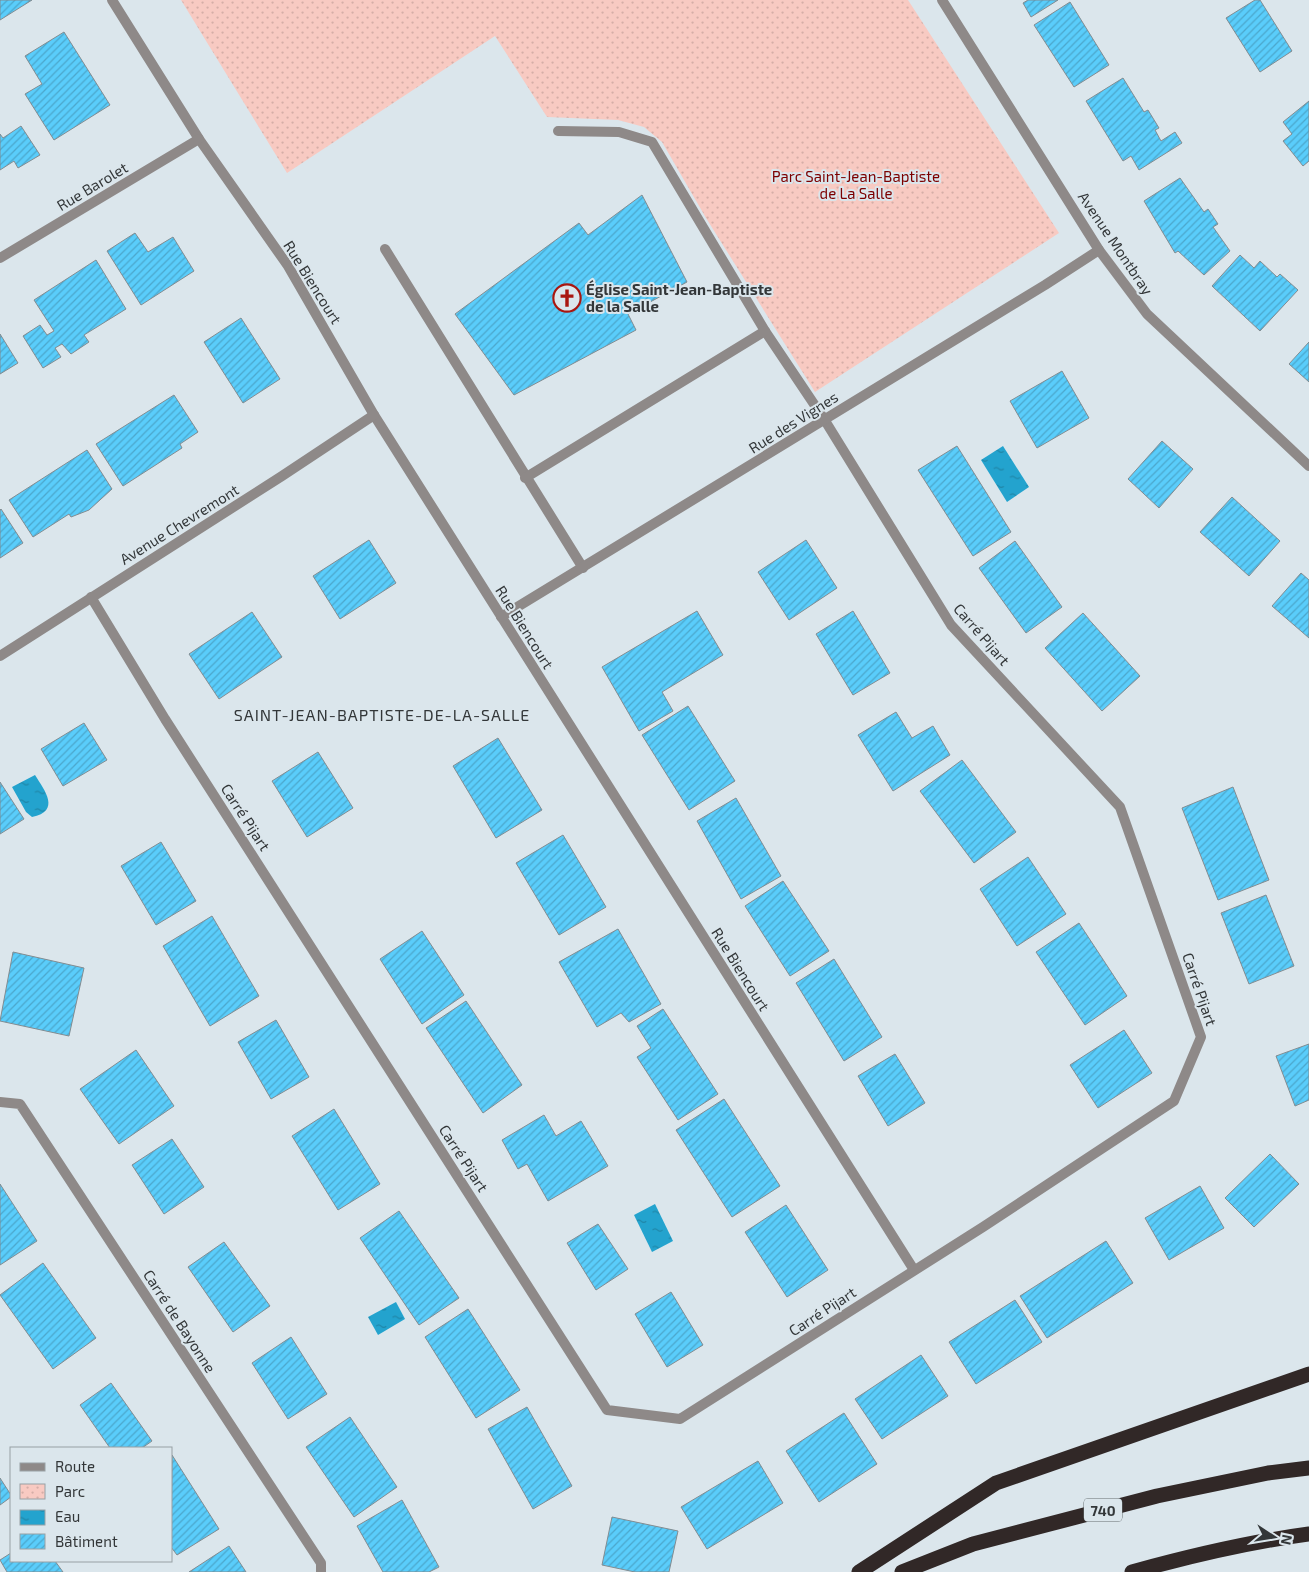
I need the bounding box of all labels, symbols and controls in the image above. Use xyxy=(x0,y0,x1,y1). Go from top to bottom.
street label: Rue Barolet xyxy=(53,158,131,214)
park label: Parc Saint-Jean-Baptiste de La Salle xyxy=(772,167,940,202)
street label: Avenue Montbray xyxy=(1075,188,1157,298)
street label: Rue Biencourt xyxy=(280,237,346,327)
place label: Église Saint-Jean-Baptiste de la Salle xyxy=(586,279,772,315)
church icon: Église Saint-Jean-Baptiste de la Salle xyxy=(552,283,582,313)
street label: Rue des Vignes xyxy=(745,387,841,457)
street label: Avenue Chevremont xyxy=(116,480,242,568)
street label: Rue Biencourt xyxy=(492,582,558,672)
street label: Carré Pijart xyxy=(949,599,1014,670)
district label: SAINT-JEAN-BAPTISTE-DE-LA-SALLE xyxy=(234,705,530,724)
street label: Carré Pijart xyxy=(217,780,274,855)
street label: Rue Biencourt xyxy=(708,924,774,1014)
street label: Carré Pijart xyxy=(1178,950,1221,1029)
street label: Carré Pijart xyxy=(435,1121,492,1196)
street label: Carré de Bayonne xyxy=(140,1266,220,1376)
street label: Carré Pijart xyxy=(785,1283,860,1340)
legend xyxy=(10,1447,172,1562)
text: Route xyxy=(55,1457,95,1475)
text: Parc xyxy=(55,1482,85,1500)
road number: 740 xyxy=(1084,1498,1122,1522)
text: Eau xyxy=(55,1507,80,1525)
north arrow xyxy=(1249,1512,1299,1562)
text: Bâtiment xyxy=(55,1532,118,1550)
text: N xyxy=(1278,1533,1297,1547)

